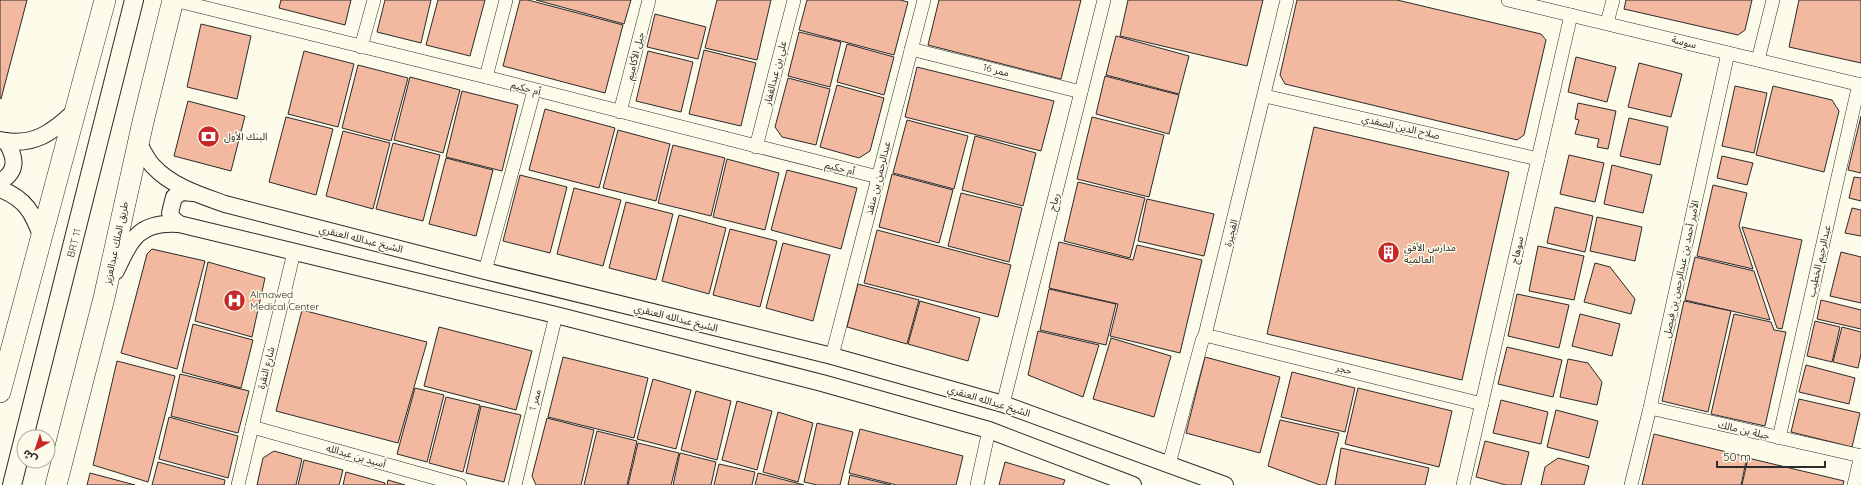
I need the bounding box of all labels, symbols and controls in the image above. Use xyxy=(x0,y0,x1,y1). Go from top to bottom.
street label: جبل الأكاميم xyxy=(623,30,648,82)
street label: سوسة xyxy=(1670,33,1698,51)
street label: علي بن عبدالغفار xyxy=(760,39,791,108)
street label: ممر 16 xyxy=(981,60,1011,80)
street label: أم حكيم xyxy=(509,78,543,100)
street label: صلاح الدين الصفدي xyxy=(1360,112,1441,144)
bank icon: البنك الأول xyxy=(196,123,222,149)
place label: البنك الأول xyxy=(224,130,267,143)
street label: عبدالرحمن بن منقذ xyxy=(863,140,893,216)
street label: أم حكيم xyxy=(823,158,857,180)
street label: رماح xyxy=(1046,191,1064,212)
street label: الأمير أحمد بن عبدالرحمن بن فيصل xyxy=(1660,199,1702,339)
street label: طريق الملك عبدالعزيز xyxy=(101,200,131,287)
street label: الفجيرة xyxy=(1221,218,1241,248)
street label: الشيخ عبدالله العنقري xyxy=(317,222,404,257)
street label: عبدالرحيم الخطيب xyxy=(1804,224,1835,298)
street label: BRT 11 xyxy=(64,227,84,259)
street label: سوهاج xyxy=(1508,235,1527,265)
building icon: مدارس الأفق العالمية xyxy=(1375,240,1401,266)
place label: مدارس الأفق العالمية xyxy=(1404,241,1456,266)
hospital icon: Almawed Medical Center xyxy=(222,287,248,313)
place label: Almawed Medical Center xyxy=(250,288,319,313)
street label: الشيخ عبدالله العنقري xyxy=(632,301,719,336)
street label: شارع النقرة xyxy=(254,345,279,391)
street label: حجر xyxy=(1334,360,1354,377)
street label: الشيخ عبدالله العنقري xyxy=(946,382,1032,421)
street label: ممر 1 xyxy=(526,388,544,412)
street label: جبلة بن مالك xyxy=(1717,418,1771,442)
north arrow xyxy=(16,429,56,469)
street label: أسيد بن عبدالله xyxy=(325,441,388,471)
scale bar xyxy=(1717,443,1825,469)
text: ش xyxy=(19,447,40,467)
text: 50 m xyxy=(1723,449,1751,464)

